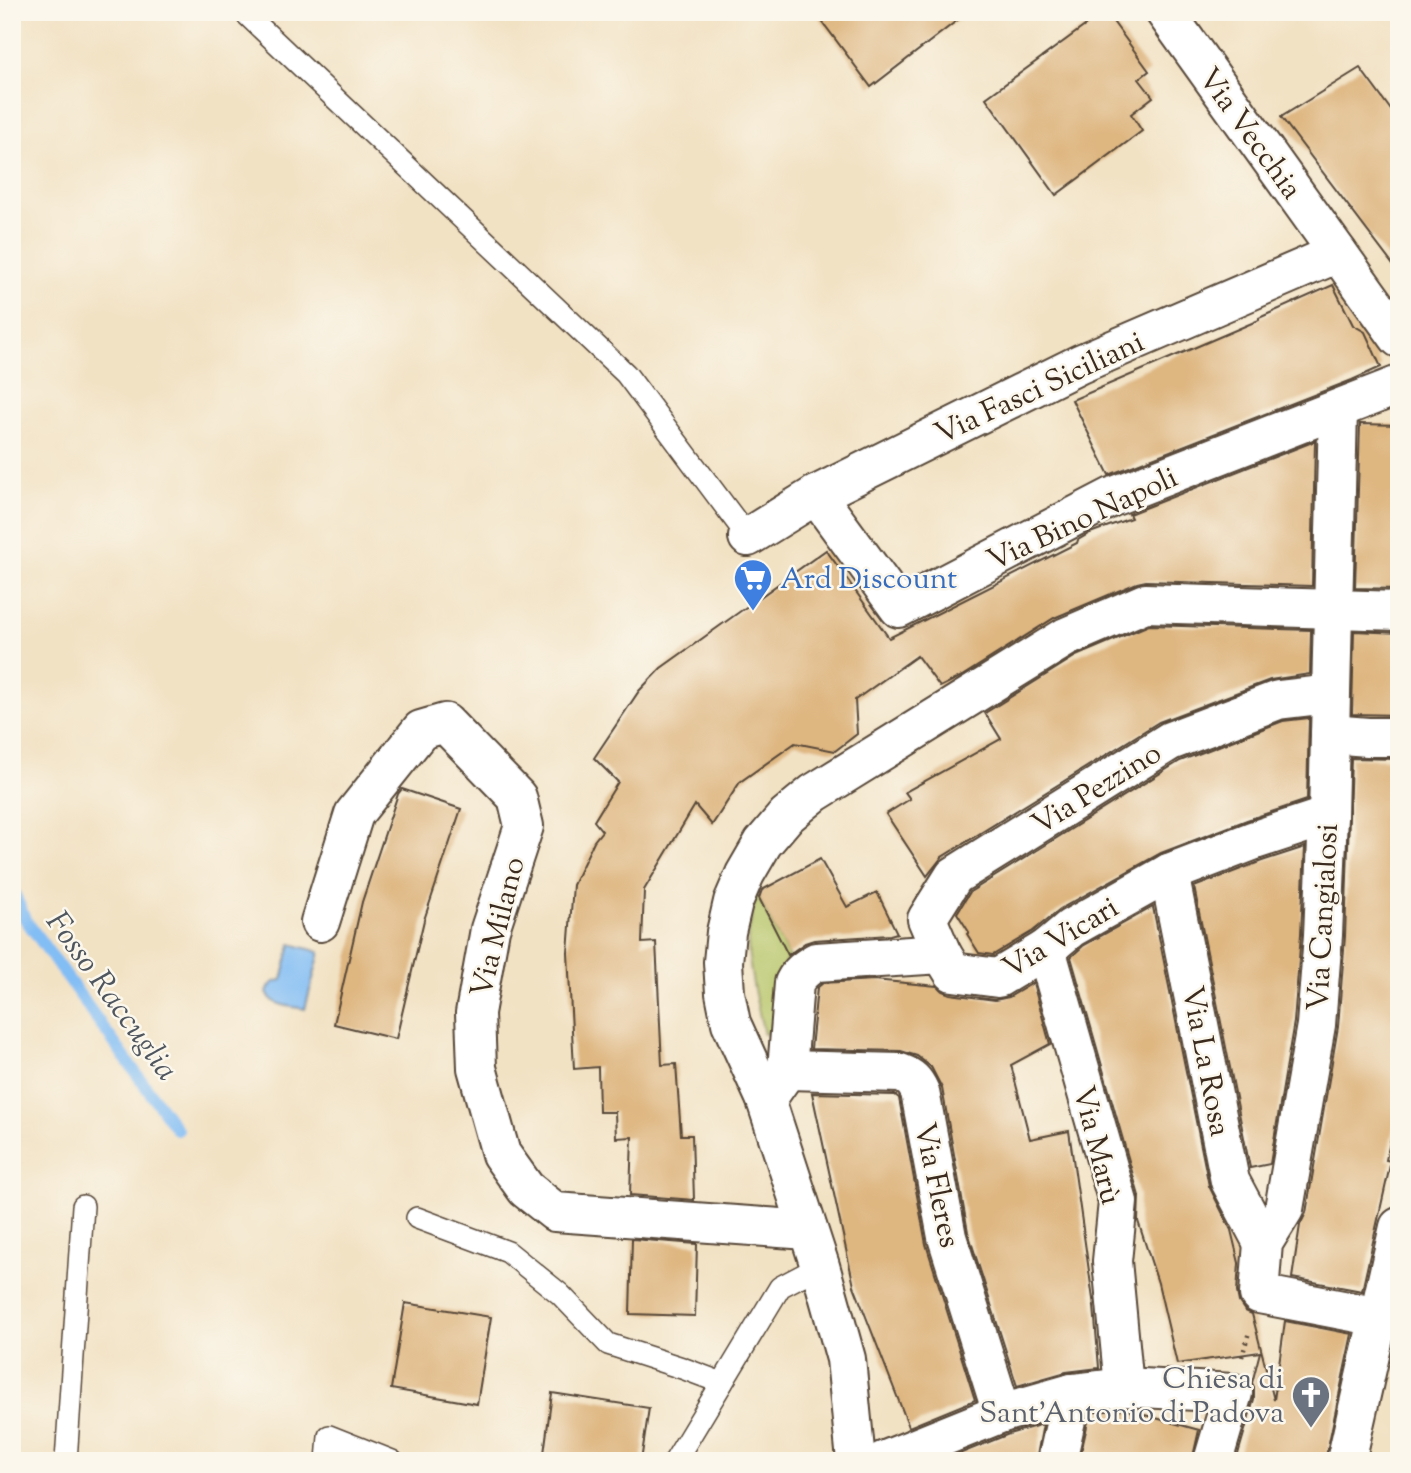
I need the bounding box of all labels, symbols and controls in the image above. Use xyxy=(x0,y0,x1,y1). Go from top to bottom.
street label: Via Vecchia xyxy=(1187,60,1312,209)
street label: Via Fasci Siciliani xyxy=(928,322,1152,457)
street label: Via Bino Napoli xyxy=(981,457,1185,583)
supermarket icon: Ard Discount xyxy=(732,557,774,612)
place label: Ard Discount xyxy=(780,559,957,602)
street label: Via Pezzino xyxy=(1024,733,1171,847)
street label: Via Cangialosi xyxy=(1298,822,1351,1012)
street label: Via Milano xyxy=(461,853,538,1002)
street label: Via Vicari xyxy=(995,888,1128,991)
water label: Fosso Raccuglia xyxy=(33,902,188,1091)
street label: Via La Rosa xyxy=(1169,983,1240,1140)
street label: Via Marù xyxy=(1060,1082,1131,1209)
street label: Via Fleres xyxy=(901,1119,970,1252)
place label: Chiesa di Sant'Antonio di Padova xyxy=(979,1359,1284,1436)
church icon: Chiesa di Sant'Antonio di Padova xyxy=(1290,1374,1332,1429)

